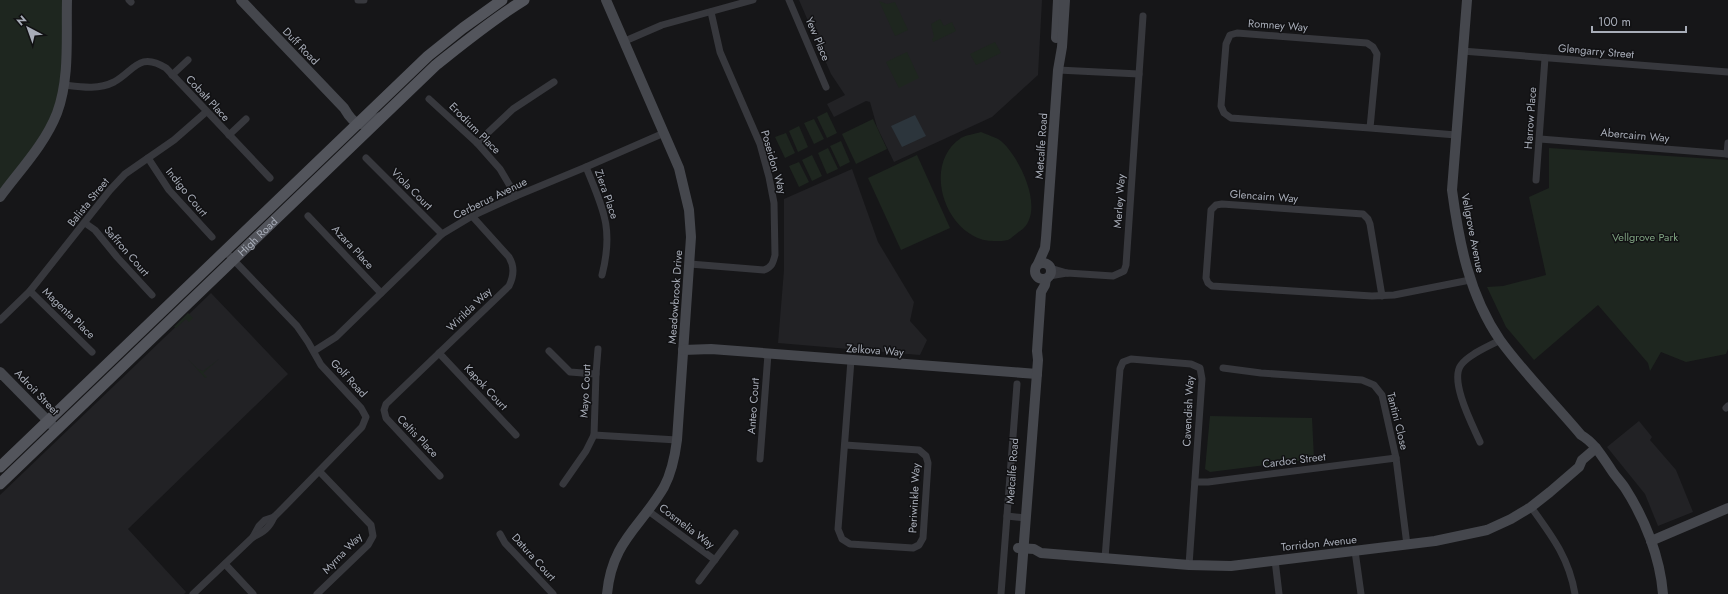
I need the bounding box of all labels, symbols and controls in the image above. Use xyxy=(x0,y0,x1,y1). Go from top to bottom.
north arrow xyxy=(8,8,48,48)
scale bar xyxy=(1592,8,1686,34)
text: N xyxy=(13,12,30,29)
text: 100 m xyxy=(1598,13,1631,31)
street label: Yew Place xyxy=(802,15,835,64)
street label: Romney Way xyxy=(1247,15,1309,35)
street label: Duff Road xyxy=(279,24,323,68)
street label: Glengarry Street xyxy=(1557,40,1635,62)
street label: Cobalt Place xyxy=(182,71,234,125)
street label: Harrow Place xyxy=(1520,86,1540,149)
street label: Erodium Place xyxy=(446,99,505,158)
street label: Metcalfe Road xyxy=(1031,112,1051,180)
street label: Abercairn Way xyxy=(1600,124,1670,146)
street label: Poseidon Way xyxy=(757,128,791,196)
street label: Indigo Court xyxy=(162,164,212,220)
street label: Viola Court xyxy=(388,165,437,214)
street label: Ziera Place xyxy=(591,167,623,221)
street label: Cerberus Avenue xyxy=(450,173,530,223)
street label: Merley Way xyxy=(1109,173,1129,229)
street label: Balista Street xyxy=(63,174,113,230)
street label: Glencairn Way xyxy=(1229,186,1299,206)
street label: Vellgrove Avenue xyxy=(1457,192,1489,274)
street label: High Road xyxy=(234,214,281,260)
street label: Azara Place xyxy=(328,221,378,273)
street label: Saffron Court xyxy=(101,222,154,280)
park label: Vellgrove Park xyxy=(1612,229,1678,245)
street label: Meadowbrook Drive xyxy=(664,249,686,344)
street label: Wirilda Way xyxy=(443,283,495,335)
street label: Magenta Place xyxy=(39,284,99,343)
street label: Zelkova Way xyxy=(846,340,904,360)
street label: Golf Road xyxy=(327,355,371,401)
street label: Kapok Court xyxy=(460,360,512,414)
street label: Mayo Court xyxy=(576,363,594,418)
street label: Adroit Street xyxy=(11,366,63,419)
street label: Cavendish Way xyxy=(1178,375,1198,447)
street label: Anteo Court xyxy=(743,377,763,435)
street label: Tantini Close xyxy=(1383,391,1413,452)
street label: Celtis Place xyxy=(394,411,443,461)
street label: Metcalfe Road xyxy=(1002,437,1022,505)
street label: Cardoc Street xyxy=(1261,448,1327,472)
street label: Periwinkle Way xyxy=(904,462,924,534)
street label: Cosmelia Way xyxy=(656,500,718,552)
street label: Myrna Way xyxy=(318,529,366,577)
street label: Datura Court xyxy=(508,530,560,585)
street label: Torridon Avenue xyxy=(1280,531,1358,555)

